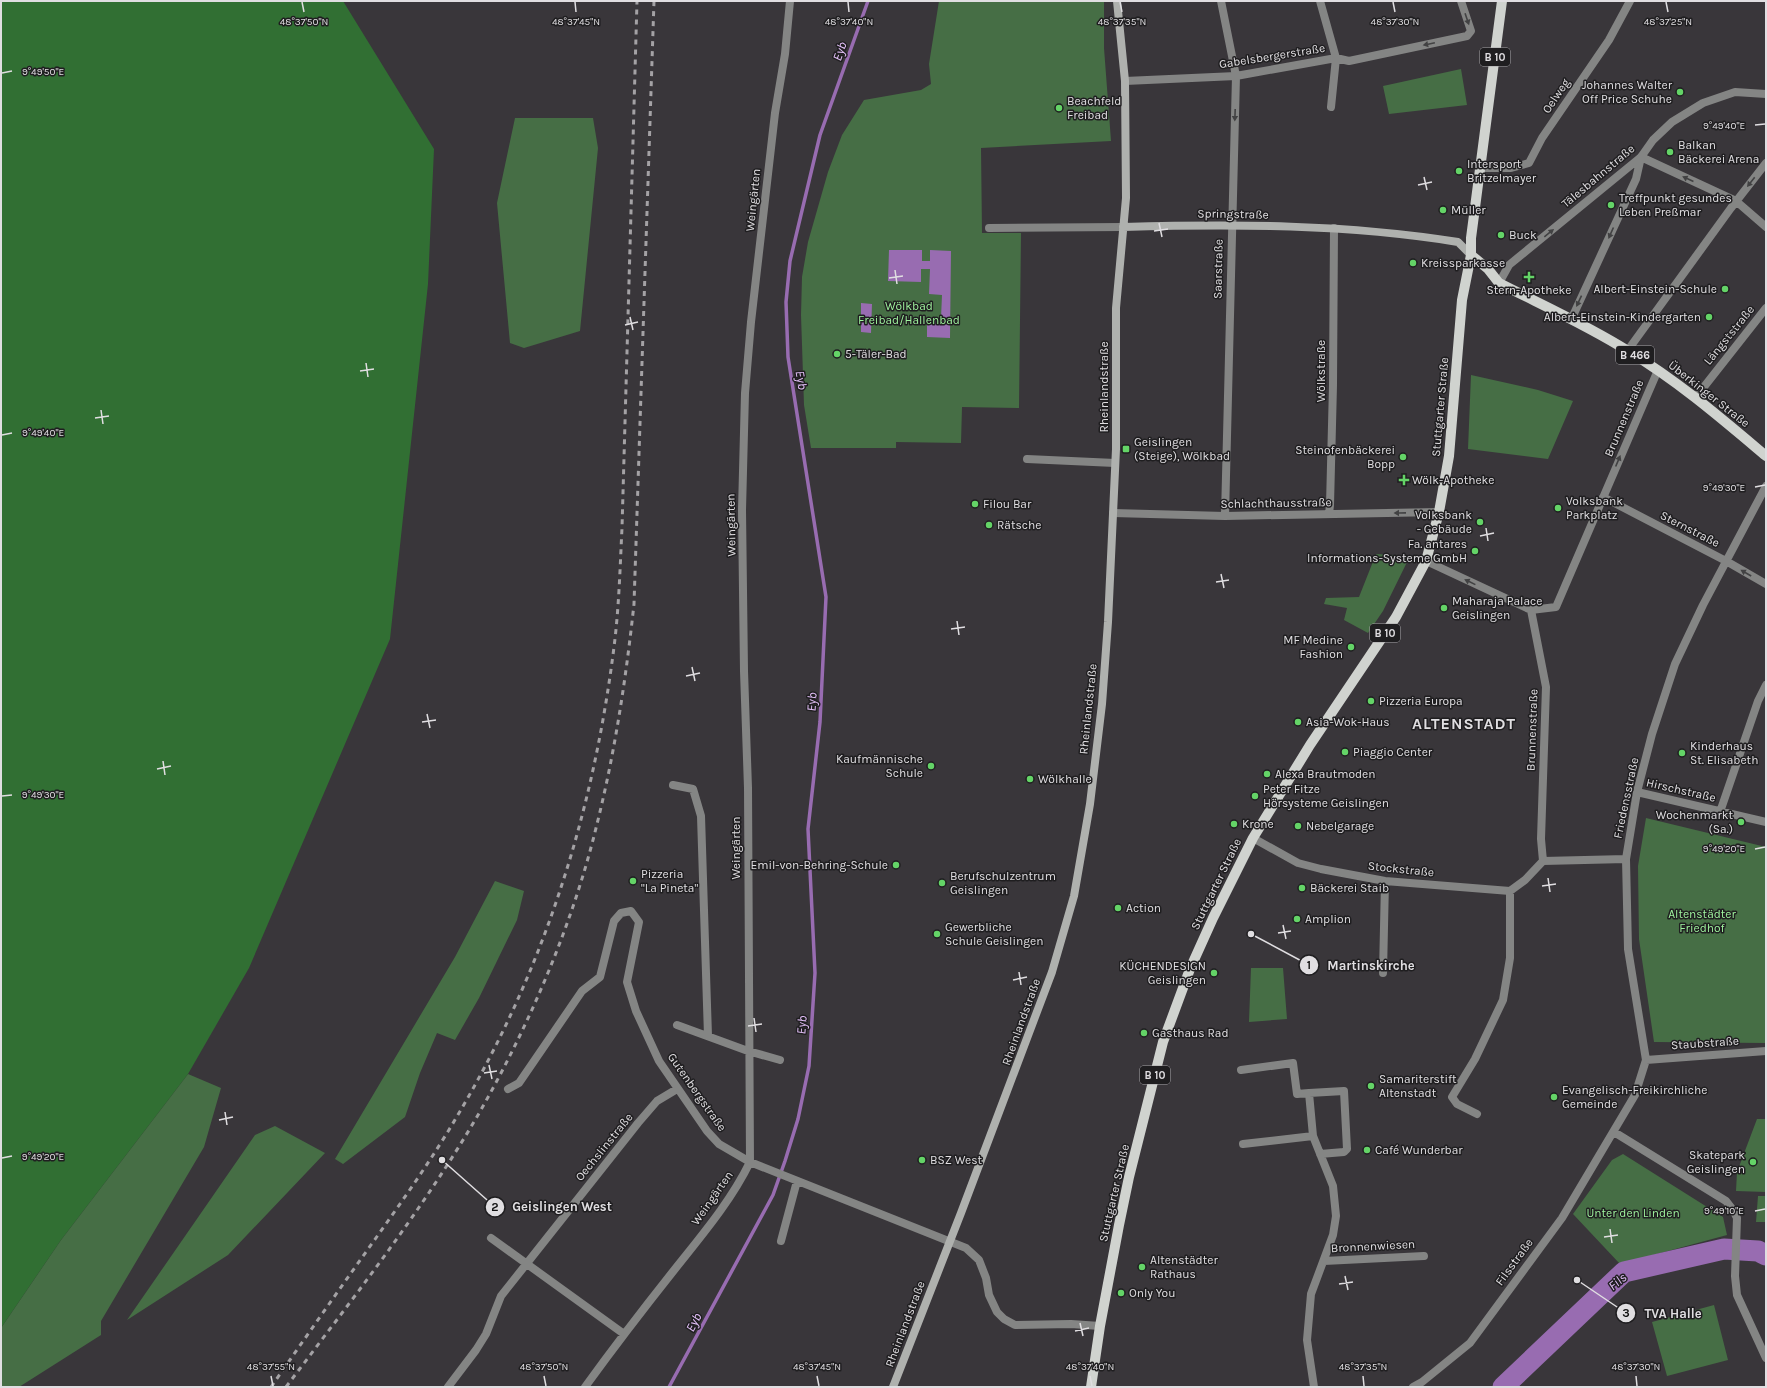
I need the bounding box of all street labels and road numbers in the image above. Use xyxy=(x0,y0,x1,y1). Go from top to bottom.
street label: Gabelsbergerstraße xyxy=(1218,41,1326,71)
road number: B 10 xyxy=(1480,48,1510,66)
street label: Oelweg xyxy=(1539,76,1573,116)
street label: Tälesbahnstraße xyxy=(1559,141,1637,211)
street label: Weingärten xyxy=(743,168,763,232)
street label: Springstraße xyxy=(1197,206,1269,222)
street label: Saarstraße xyxy=(1210,239,1226,299)
street label: Längststraße xyxy=(1701,302,1757,368)
street label: Wölkstraße xyxy=(1314,340,1328,402)
street label: Rheinlandstraße xyxy=(1097,341,1111,433)
road number: B 466 xyxy=(1616,346,1654,364)
street label: Stuttgarter Straße xyxy=(1429,357,1451,457)
street label: Überkinger Straße xyxy=(1666,358,1752,430)
street label: Brunnenstraße xyxy=(1601,377,1647,459)
street label: Weingärten xyxy=(723,493,739,557)
street label: Schlachthausstraße xyxy=(1220,495,1332,511)
street label: Sternstraße xyxy=(1658,508,1722,550)
road number: B 10 xyxy=(1370,624,1400,642)
street label: Rheinlandstraße xyxy=(1076,663,1100,755)
street label: Brunnenstraße xyxy=(1524,689,1540,771)
street label: Friedensstraße xyxy=(1611,756,1641,840)
street label: Hirschstraße xyxy=(1645,775,1717,805)
street label: Weingärten xyxy=(729,817,743,879)
street label: Stuttgarter Straße xyxy=(1188,836,1244,932)
street label: Stockstraße xyxy=(1367,859,1435,879)
street label: Rheinlandstraße xyxy=(999,977,1043,1067)
street label: Staubstraße xyxy=(1671,1034,1739,1052)
street label: Gutenbergstraße xyxy=(665,1050,729,1134)
road number: B 10 xyxy=(1140,1066,1170,1084)
street label: Oechslinstraße xyxy=(572,1110,636,1184)
street label: Stuttgarter Straße xyxy=(1096,1143,1132,1243)
street label: Weingärten xyxy=(688,1168,736,1228)
street label: Filsstraße xyxy=(1492,1236,1536,1288)
street label: Bronnenwiesen xyxy=(1330,1237,1416,1255)
street label: Rheinlandstraße xyxy=(882,1279,928,1369)

